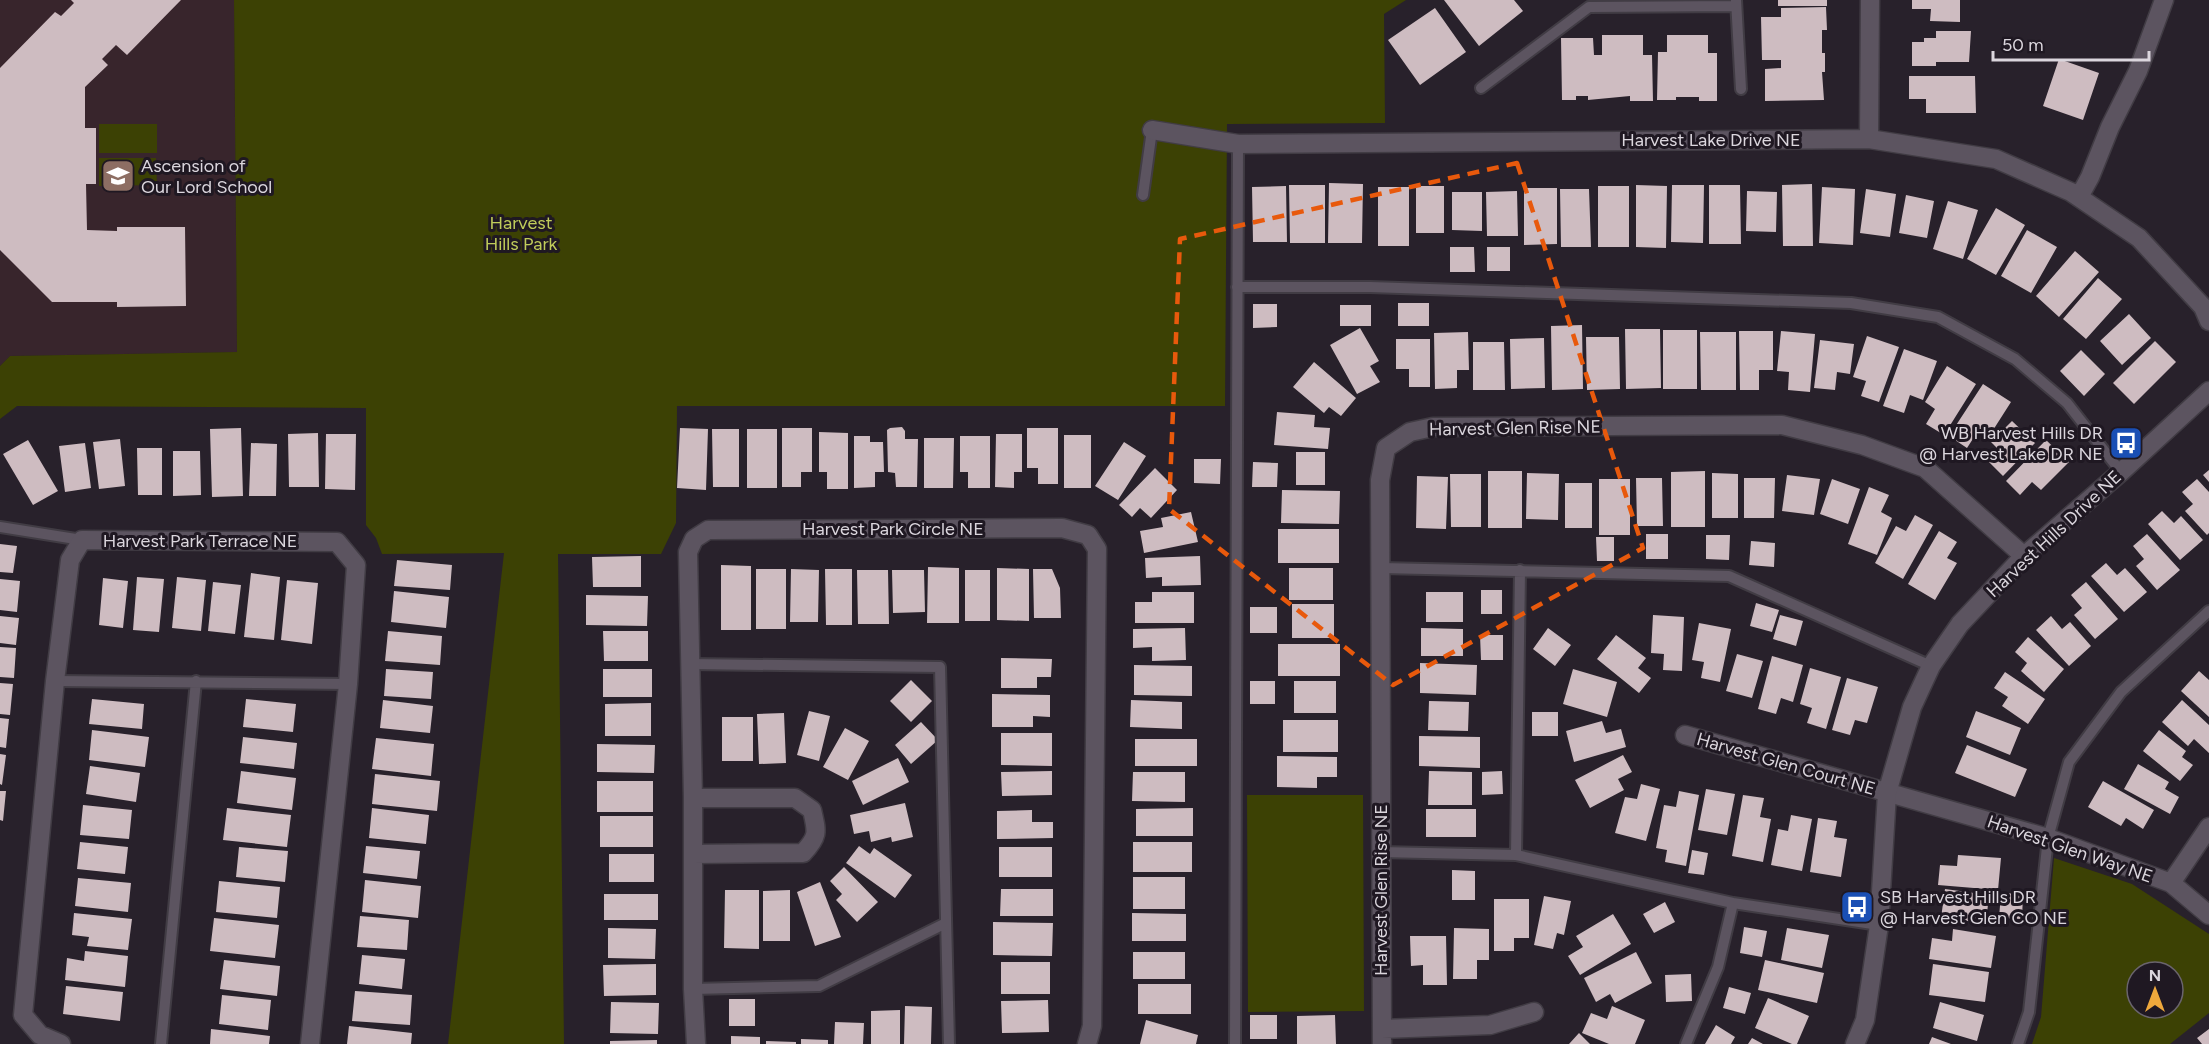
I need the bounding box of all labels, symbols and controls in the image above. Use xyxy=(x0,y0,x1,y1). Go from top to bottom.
scale bar xyxy=(1993,24,2149,62)
text: 50 m xyxy=(2002,34,2044,56)
street label: Harvest Lake Drive NE xyxy=(1621,129,1801,151)
place label: Ascension of Our Lord School xyxy=(141,155,272,198)
school or university icon: Ascension of Our Lord School xyxy=(100,158,136,194)
park label: Harvest Hills Park xyxy=(485,212,558,255)
street label: Harvest Glen Rise NE xyxy=(1429,416,1601,440)
place label: WB Harvest Hills DR @ Harvest Lake DR NE xyxy=(1919,422,2103,465)
bus stop icon: WB Harvest Hills DR @ Harvest Lake DR NE xyxy=(2108,425,2144,461)
street label: Harvest Hills Drive NE xyxy=(1982,466,2126,602)
street label: Harvest Park Circle NE xyxy=(802,518,984,540)
street label: Harvest Park Terrace NE xyxy=(103,530,297,552)
street label: Harvest Glen Court NE xyxy=(1694,728,1878,800)
street label: Harvest Glen Rise NE xyxy=(1370,804,1392,976)
street label: Harvest Glen Way NE xyxy=(1984,810,2156,888)
place label: SB Harvest Hills DR @ Harvest Glen CO NE xyxy=(1880,886,2068,929)
bus stop icon: SB Harvest Hills DR @ Harvest Glen CO NE xyxy=(1839,889,1875,925)
north arrow xyxy=(2125,960,2185,1020)
text: N xyxy=(2149,966,2161,985)

